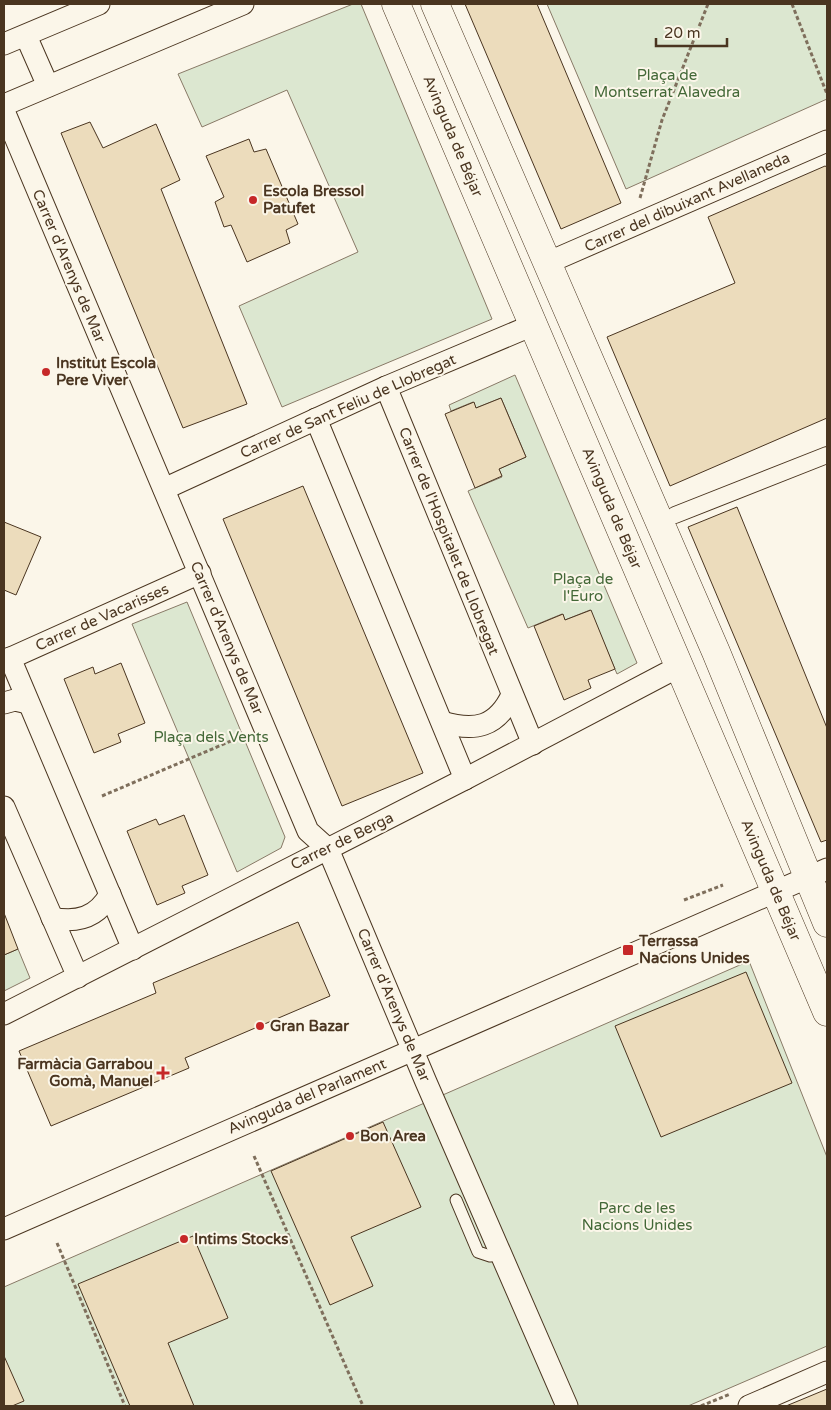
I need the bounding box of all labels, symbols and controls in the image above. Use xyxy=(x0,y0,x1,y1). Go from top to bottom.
scale bar xyxy=(656,15,727,47)
text: 20 m xyxy=(664,24,701,42)
park label: Plaça de Montserrat Alavedra xyxy=(594,66,740,101)
street label: Avinguda de Béjar xyxy=(419,72,487,200)
street label: Carrer del dibuixant Avellaneda xyxy=(582,148,792,256)
place label: Escola Bressol Patufet xyxy=(263,182,364,217)
street label: Carrer d'Arenys de Mar xyxy=(29,187,110,346)
marker: Escola Bressol Patufet xyxy=(247,194,259,206)
street label: Carrer de Sant Feliu de Llobregat xyxy=(237,350,459,462)
place label: Institut Escola Pere Viver xyxy=(56,354,156,389)
marker: Institut Escola Pere Viver xyxy=(40,366,52,378)
street label: Carrer de l'Hospitalet de Llobregat xyxy=(395,424,503,658)
street label: Avinguda de Béjar xyxy=(578,444,646,572)
street label: Carrer d'Arenys de Mar xyxy=(187,559,268,718)
park label: Plaça de l'Euro xyxy=(553,570,613,605)
street label: Carrer de Vacarisses xyxy=(33,579,171,655)
park label: Plaça dels Vents xyxy=(153,728,269,746)
street label: Carrer de Berga xyxy=(288,808,396,874)
street label: Avinguda de Béjar xyxy=(737,816,805,944)
street label: Carrer d'Arenys de Mar xyxy=(354,926,435,1085)
place label: Terrassa Nacions Unides xyxy=(638,932,750,967)
marker: Terrassa Nacions Unides xyxy=(621,943,635,957)
place label: Gran Bazar xyxy=(270,1017,349,1035)
marker: Gran Bazar xyxy=(254,1020,266,1032)
street label: Avinguda del Parlament xyxy=(225,1054,389,1138)
place label: Farmàcia Garrabou Gomà, Manuel xyxy=(17,1055,153,1090)
marker: Farmàcia Garrabou Gomà, Manuel xyxy=(157,1067,169,1079)
place label: Bon Area xyxy=(360,1127,426,1145)
marker: Bon Area xyxy=(344,1130,356,1142)
park label: Parc de les Nacions Unides xyxy=(582,1199,692,1234)
place label: Intims Stocks xyxy=(194,1230,288,1248)
marker: Intims Stocks xyxy=(178,1233,190,1245)

